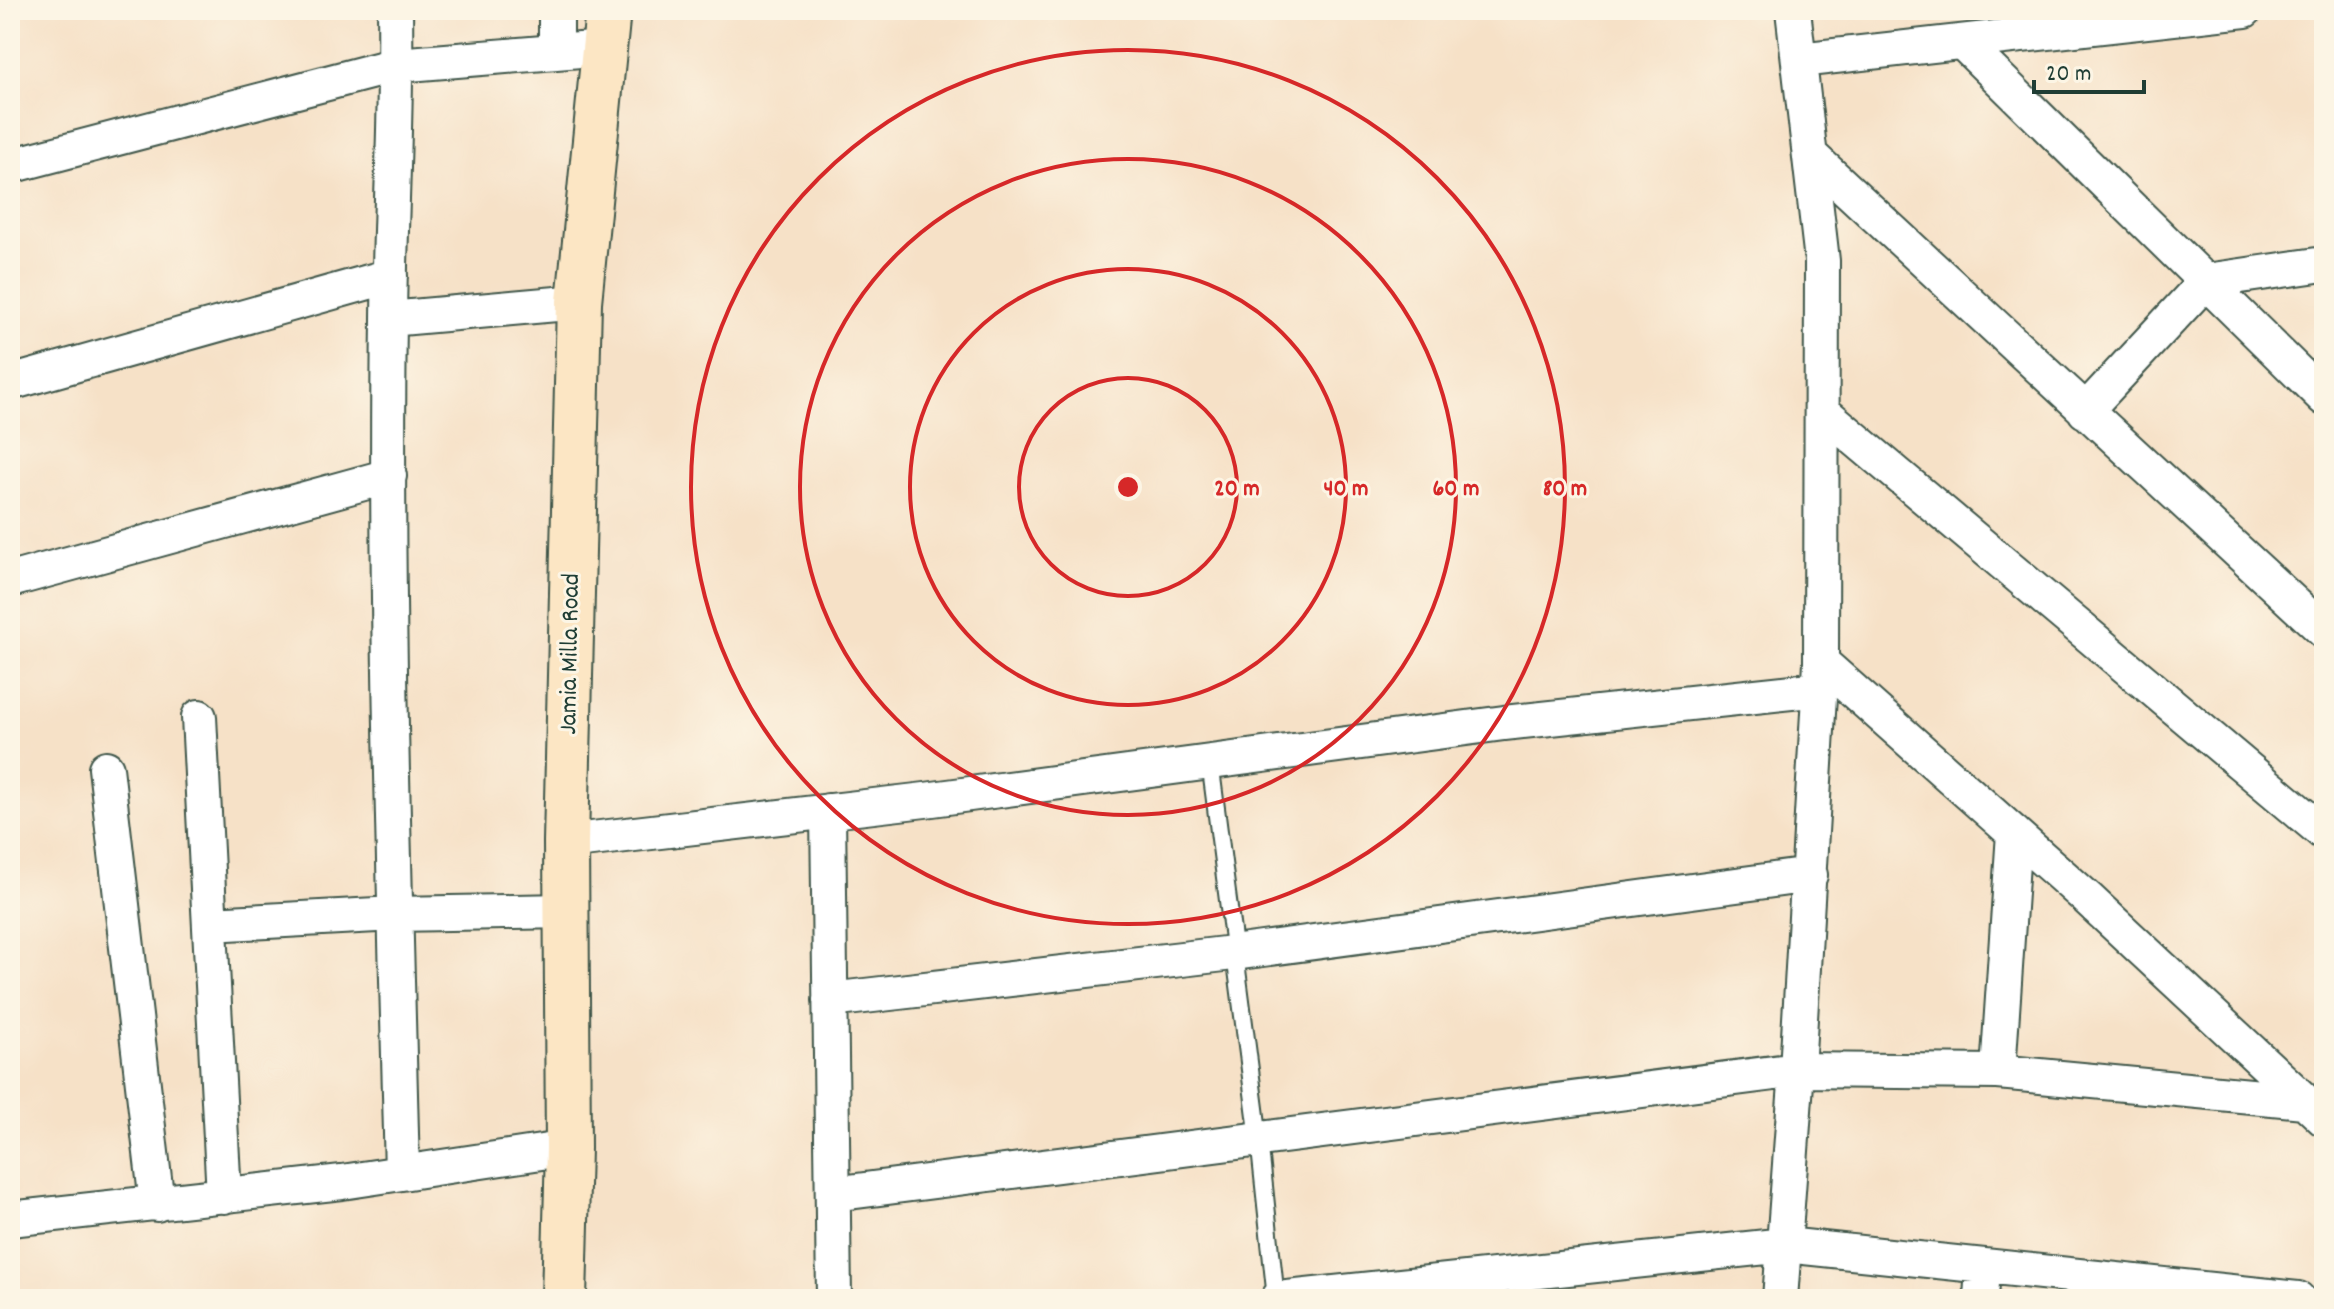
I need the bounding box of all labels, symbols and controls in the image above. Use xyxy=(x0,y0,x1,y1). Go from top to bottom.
scale bar xyxy=(2034,44,2144,94)
text: 20 m xyxy=(2046,58,2092,92)
centre of rings xyxy=(1114,473,1142,501)
text: 20 m xyxy=(1214,473,1260,507)
text: 40 m xyxy=(1323,473,1369,507)
text: 60 m xyxy=(1433,473,1479,507)
text: 80 m xyxy=(1543,473,1587,507)
street label: Jamia Milla Road xyxy=(551,573,591,735)

